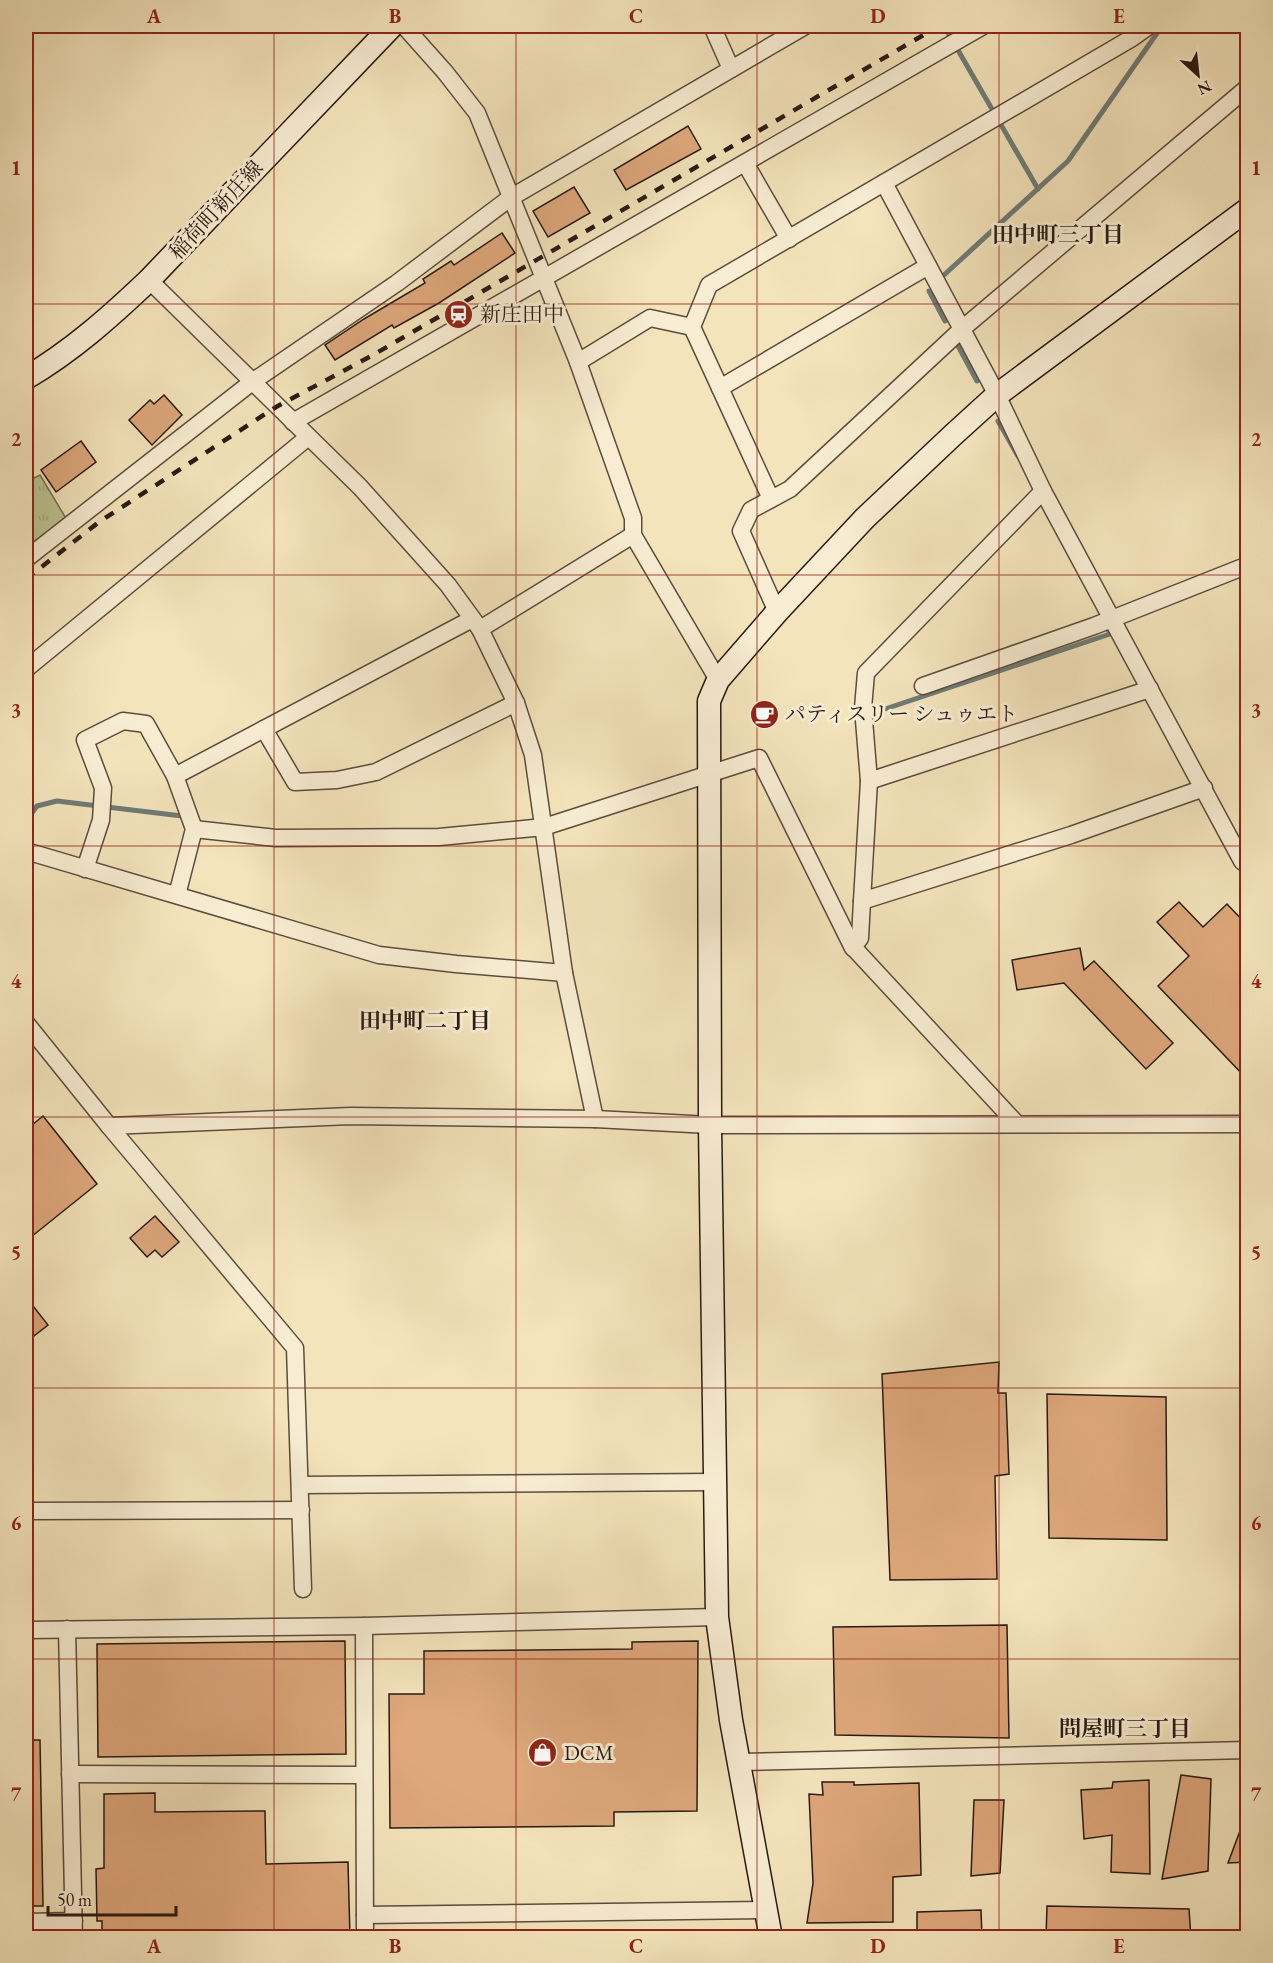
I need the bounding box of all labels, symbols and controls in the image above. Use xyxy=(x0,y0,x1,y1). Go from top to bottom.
text: A xyxy=(146,3,162,29)
text: B xyxy=(389,3,401,29)
text: C xyxy=(629,3,643,29)
text: D xyxy=(870,3,886,29)
text: E xyxy=(1113,3,1125,29)
north arrow xyxy=(1168,45,1228,105)
text: N xyxy=(1194,76,1215,100)
street label: 稲荷町新庄線 xyxy=(163,154,268,265)
text: 1 xyxy=(11,155,21,181)
text: 1 xyxy=(1251,155,1261,181)
district label: 田中町三丁目 xyxy=(992,220,1124,249)
station icon: 新庄田中 xyxy=(443,298,475,330)
place label: 新庄田中 xyxy=(480,300,564,327)
text: 2 xyxy=(11,426,22,452)
text: 2 xyxy=(1251,426,1262,452)
text: 3 xyxy=(11,697,21,723)
text: 3 xyxy=(1251,697,1261,723)
cafe icon: パティスリー シュゥエト xyxy=(748,698,780,730)
place label: パティスリー シュゥエト xyxy=(785,700,1018,727)
text: 4 xyxy=(11,968,22,994)
text: 4 xyxy=(1251,968,1262,994)
district label: 田中町二丁目 xyxy=(359,1006,491,1035)
text: 5 xyxy=(11,1239,21,1265)
text: 5 xyxy=(1251,1239,1261,1265)
text: 6 xyxy=(11,1510,22,1536)
text: 6 xyxy=(1251,1510,1262,1536)
district label: 問屋町三丁目 xyxy=(1059,1714,1191,1743)
shop icon: DCM xyxy=(527,1737,559,1769)
place label: DCM xyxy=(564,1739,614,1766)
text: 7 xyxy=(11,1781,22,1807)
text: 7 xyxy=(1251,1781,1262,1807)
scale bar xyxy=(48,1879,176,1917)
text: 50 m xyxy=(57,1888,92,1911)
text: A xyxy=(146,1933,162,1959)
text: B xyxy=(389,1933,401,1959)
text: C xyxy=(629,1933,643,1959)
text: D xyxy=(870,1933,886,1959)
text: E xyxy=(1113,1933,1125,1959)

